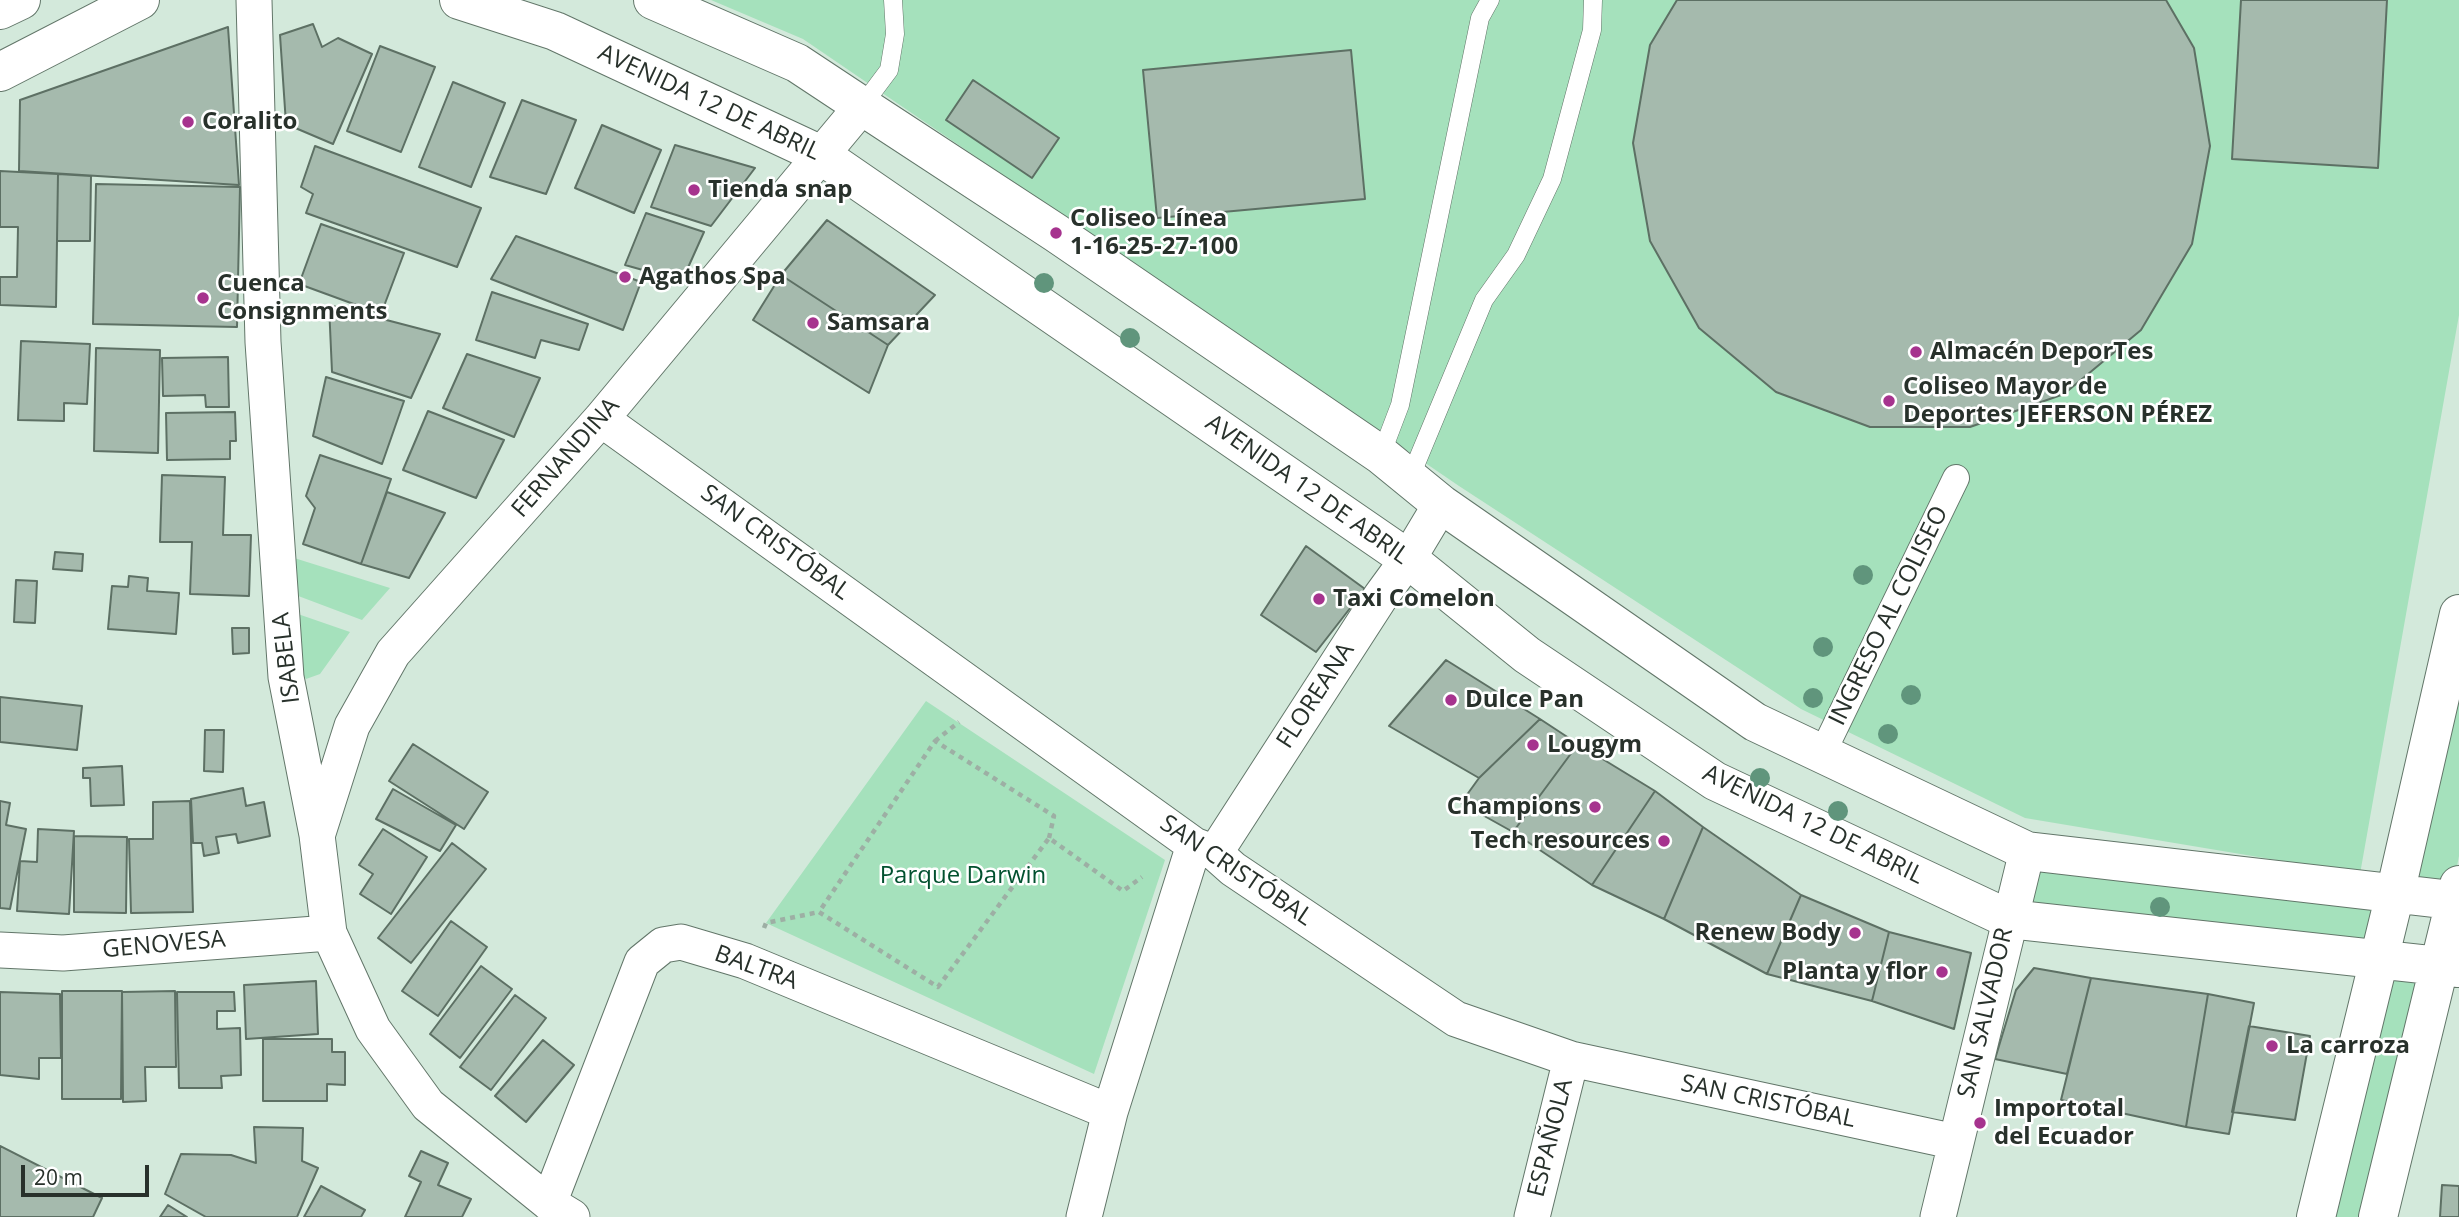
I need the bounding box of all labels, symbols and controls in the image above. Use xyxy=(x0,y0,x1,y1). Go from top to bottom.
street label: AVENIDA 12 DE ABRIL xyxy=(593,39,825,167)
place label: Coralito xyxy=(202,108,297,136)
marker: Coralito xyxy=(180,114,196,130)
place label: Tienda snap xyxy=(708,176,852,204)
marker: Tienda snap xyxy=(686,182,702,198)
place label: Coliseo Línea 1-16-25-27-100 xyxy=(1070,205,1238,261)
marker: Coliseo Línea 1-16-25-27-100 xyxy=(1048,225,1064,241)
place label: Agathos Spa xyxy=(639,263,786,291)
marker: Agathos Spa xyxy=(617,269,633,285)
place label: Cuenca Consignments xyxy=(217,270,387,326)
marker: Cuenca Consignments xyxy=(195,290,211,306)
place label: Samsara xyxy=(827,309,930,337)
marker: Samsara xyxy=(805,315,821,331)
place label: Almacén DeporTes xyxy=(1930,338,2153,366)
marker: Almacén DeporTes xyxy=(1908,344,1924,360)
place label: Coliseo Mayor de Deportes JEFERSON PÉREZ xyxy=(1903,373,2212,429)
street label: FERNANDINA xyxy=(506,392,626,524)
marker: Coliseo Mayor de Deportes JEFERSON PÉREZ xyxy=(1881,393,1897,409)
street label: AVENIDA 12 DE ABRIL xyxy=(1200,409,1414,571)
street label: SAN CRISTÓBAL xyxy=(695,479,855,607)
street label: INGRESO AL COLISEO xyxy=(1823,502,1955,730)
place label: Taxi Comelon xyxy=(1333,585,1495,613)
marker: Taxi Comelon xyxy=(1311,591,1327,607)
street label: ISABELA xyxy=(267,611,307,705)
street label: FLOREANA xyxy=(1271,638,1361,754)
place label: Dulce Pan xyxy=(1465,686,1584,714)
marker: Dulce Pan xyxy=(1443,692,1459,708)
place label: Lougym xyxy=(1547,731,1642,759)
marker: Lougym xyxy=(1525,737,1541,753)
street label: AVENIDA 12 DE ABRIL xyxy=(1698,759,1928,891)
place label: Champions xyxy=(1447,793,1581,821)
marker: Champions xyxy=(1587,799,1603,815)
street label: SAN CRISTÓBAL xyxy=(1154,809,1318,933)
place label: Tech resources xyxy=(1471,827,1650,855)
marker: Tech resources xyxy=(1656,833,1672,849)
park label: Parque Darwin xyxy=(880,862,1046,890)
place label: Renew Body xyxy=(1694,919,1841,947)
street label: GENOVESA xyxy=(101,925,227,965)
marker: Renew Body xyxy=(1847,925,1863,941)
street label: SAN SALVADOR xyxy=(1952,925,2020,1101)
street label: BALTRA xyxy=(710,940,802,996)
place label: Planta y flor xyxy=(1782,958,1928,986)
marker: Planta y flor xyxy=(1934,964,1950,980)
place label: La carroza xyxy=(2286,1032,2410,1060)
marker: La carroza xyxy=(2264,1038,2280,1054)
street label: SAN CRISTÓBAL xyxy=(1678,1069,1858,1135)
street label: ESPAÑOLA xyxy=(1522,1076,1580,1200)
place label: Importotal del Ecuador xyxy=(1994,1095,2134,1151)
marker: Importotal del Ecuador xyxy=(1972,1115,1988,1131)
scale bar xyxy=(24,1150,152,1194)
text: 20 m xyxy=(34,1163,83,1191)

